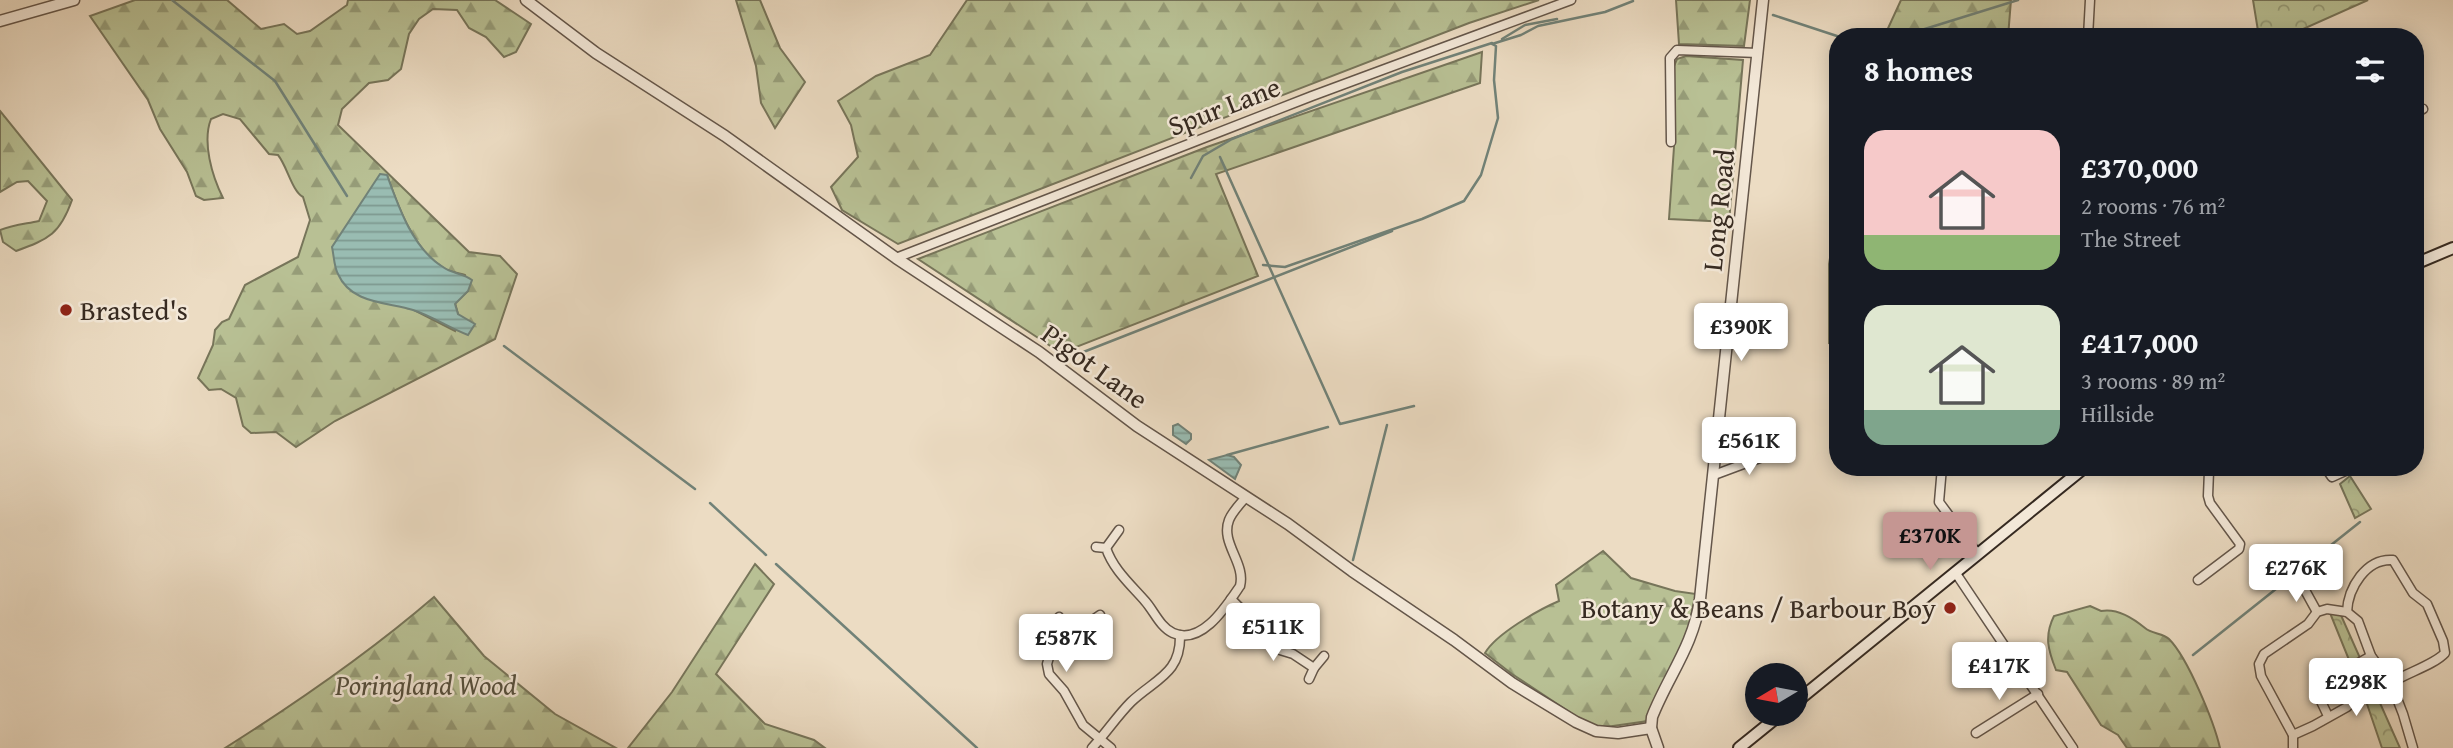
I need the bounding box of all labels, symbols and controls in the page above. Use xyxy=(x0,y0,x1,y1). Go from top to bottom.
text: 8 homes xyxy=(1864,48,1973,92)
icon: filters xyxy=(2351,51,2389,89)
street label: Spur Lane xyxy=(1162,65,1286,146)
text: £370,000 xyxy=(2081,145,2198,189)
street label: Long Road xyxy=(1691,147,1744,273)
icon: home xyxy=(1920,158,2004,242)
text: 2 rooms · 76 m² xyxy=(2081,189,2225,222)
text: The Street xyxy=(2081,222,2181,255)
place label: Brasted's xyxy=(80,289,188,330)
marker: Brasted's xyxy=(58,302,74,318)
pin: £390K xyxy=(1692,304,1790,363)
text: £390K xyxy=(1710,309,1772,342)
street label: Pigot Lane xyxy=(1034,313,1157,418)
text: £417,000 xyxy=(2081,320,2198,364)
icon: home xyxy=(1920,333,2004,417)
text: 3 rooms · 89 m² xyxy=(2081,364,2225,397)
text: Hillside xyxy=(2081,397,2154,430)
pin: £561K xyxy=(1700,418,1798,477)
text: £561K xyxy=(1718,423,1780,456)
pin: £370K xyxy=(1881,512,1979,572)
text: £370K xyxy=(1899,518,1961,551)
pin: £276K xyxy=(2247,544,2345,604)
text: £276K xyxy=(2265,550,2327,583)
place label: Botany & Beans / Barbour Boy xyxy=(1581,587,1936,628)
marker: Botany & Beans / Barbour Boy xyxy=(1942,600,1958,616)
pin: £511K xyxy=(1224,604,1322,663)
text: £511K xyxy=(1242,609,1304,642)
pin: £587K xyxy=(1017,614,1115,674)
text: £587K xyxy=(1035,620,1097,653)
pin: £417K xyxy=(1950,642,2048,702)
text: £417K xyxy=(1968,648,2030,681)
pin: £298K xyxy=(2307,658,2405,718)
north arrow xyxy=(1745,663,1808,726)
map controls xyxy=(1745,663,1808,726)
park label: Poringland Wood xyxy=(334,664,517,705)
text: £298K xyxy=(2325,664,2387,697)

